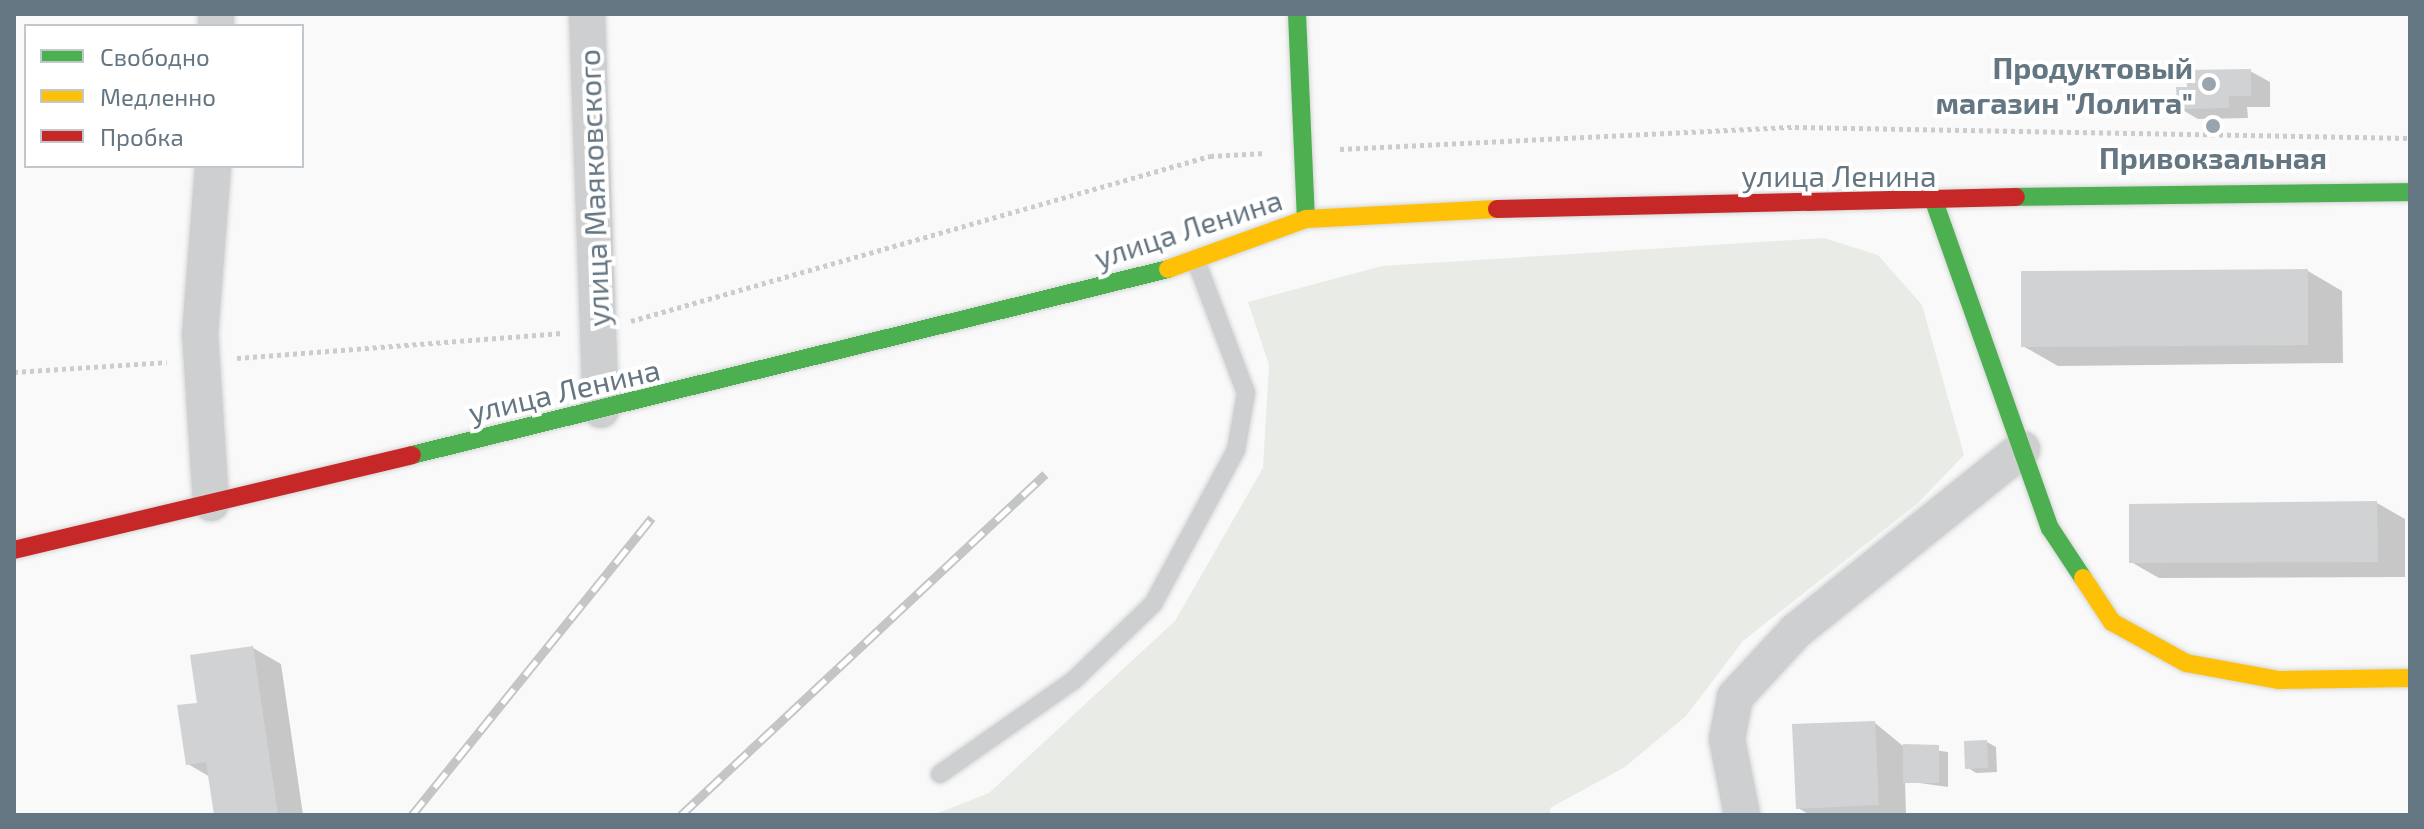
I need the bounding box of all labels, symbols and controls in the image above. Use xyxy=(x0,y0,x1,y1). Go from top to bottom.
legend xyxy=(24,24,304,168)
text: Свободно xyxy=(100,42,210,71)
street label: улица Маяковского xyxy=(570,49,616,327)
place label: Продуктовый магазин "Лолита" xyxy=(1935,49,2193,120)
marker: Продуктовый магазин "Лолита" xyxy=(2200,75,2218,93)
text: Медленно xyxy=(100,82,216,111)
marker: Привокзальная xyxy=(2204,117,2222,135)
text: Пробка xyxy=(100,122,184,151)
place label: Привокзальная xyxy=(2099,139,2327,175)
street label: улица Ленина xyxy=(1741,157,1937,193)
street label: улица Ленина xyxy=(1090,181,1286,275)
street label: улица Ленина xyxy=(465,350,663,430)

